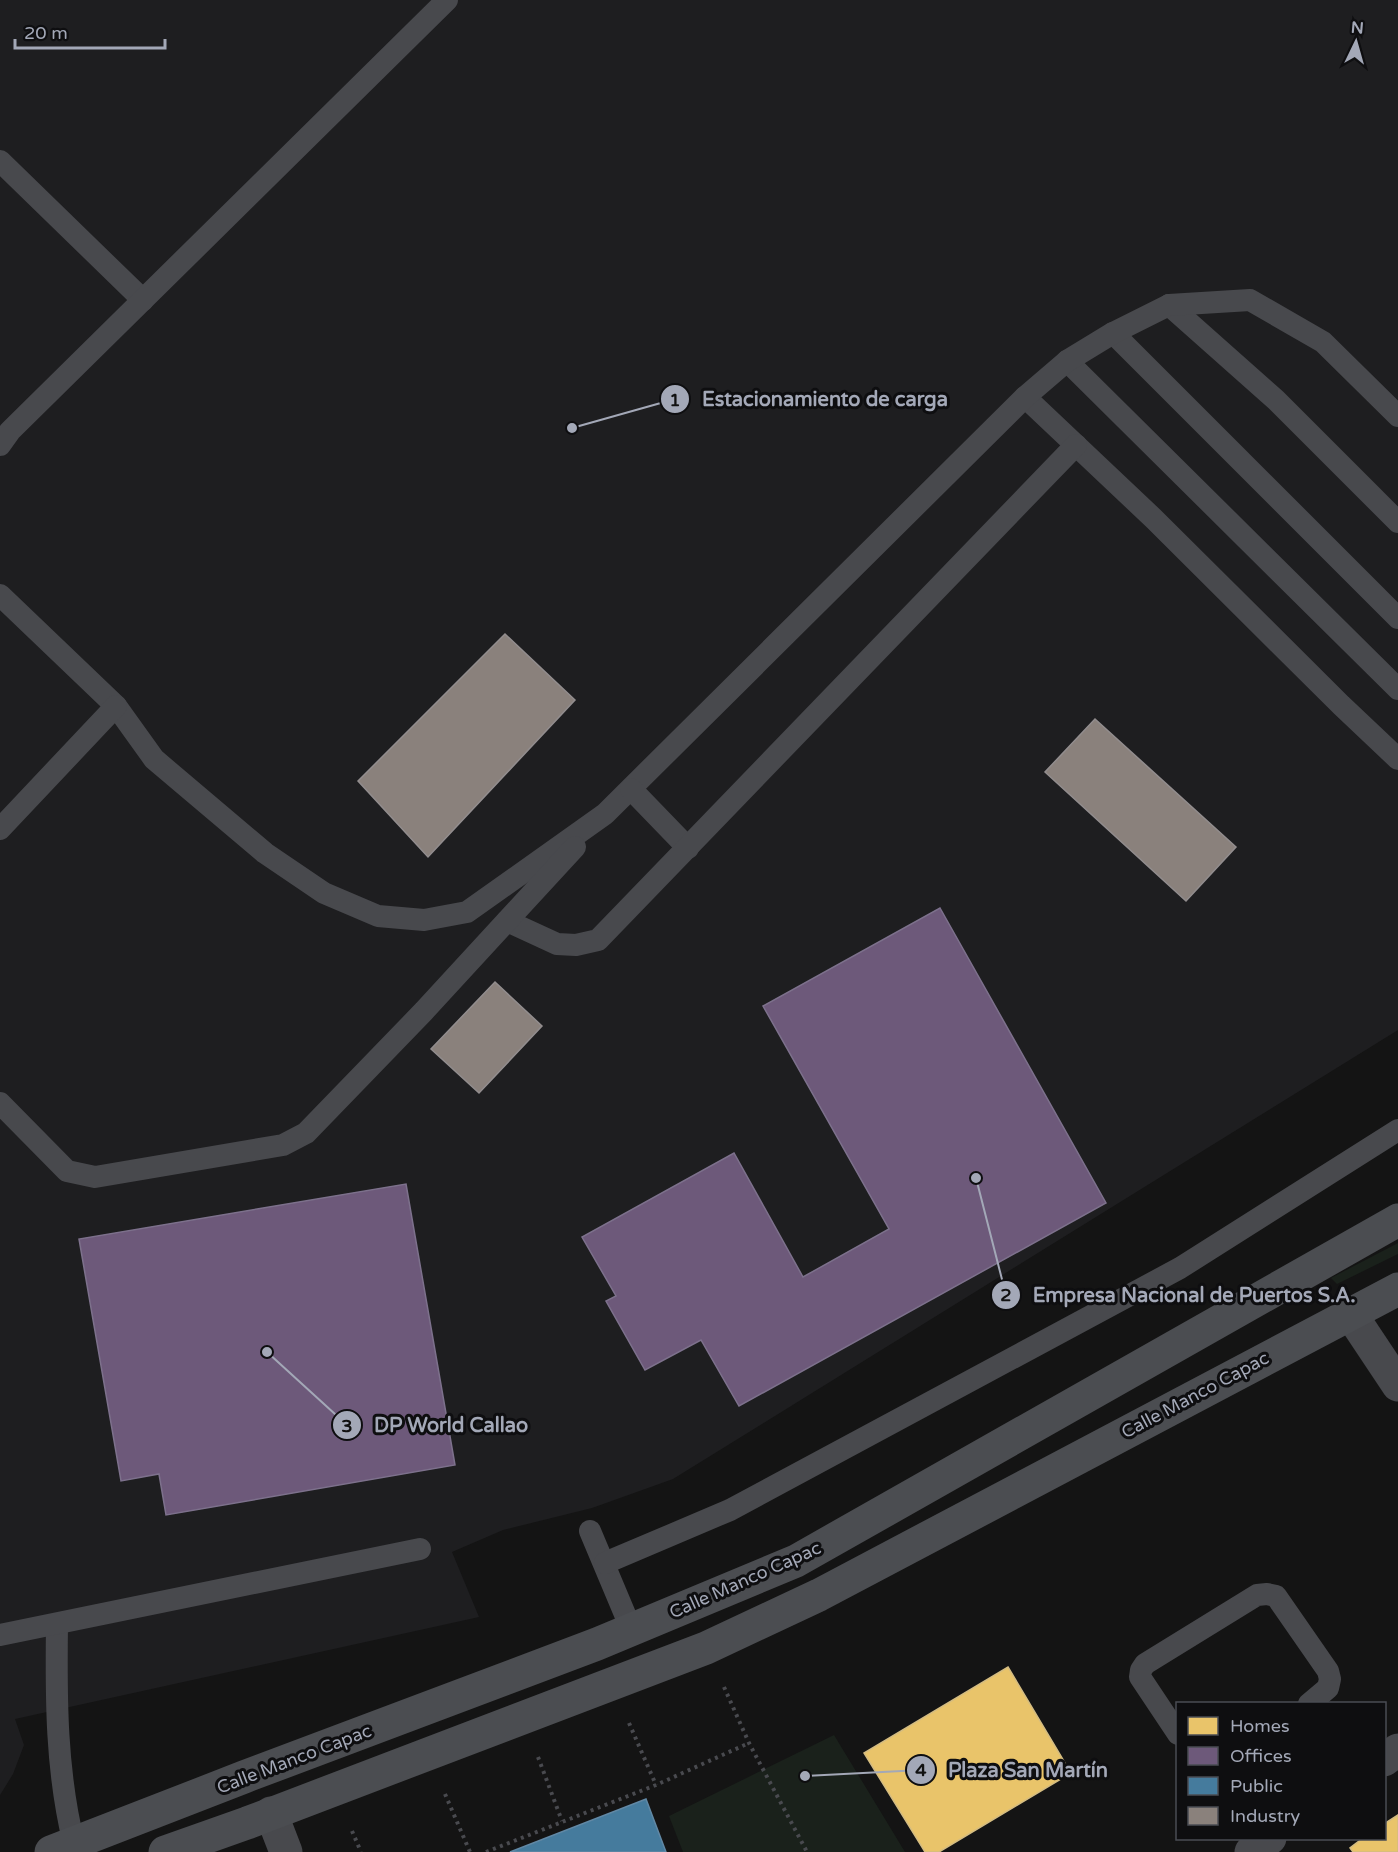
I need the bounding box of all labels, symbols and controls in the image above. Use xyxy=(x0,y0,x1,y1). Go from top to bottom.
scale bar xyxy=(15,12,165,50)
north arrow xyxy=(1326,12,1386,72)
text: N xyxy=(1350,18,1364,39)
text: 20 m xyxy=(24,22,68,44)
callout: Estacionamiento de carga xyxy=(660,380,960,418)
text: Estacionamiento de carga xyxy=(702,388,948,412)
text: 1 xyxy=(669,389,681,411)
callout: Empresa Nacional de Puertos S.A. xyxy=(991,1276,1368,1314)
text: 2 xyxy=(1000,1284,1012,1306)
text: Empresa Nacional de Puertos S.A. xyxy=(1033,1284,1355,1308)
street label: Calle Manco Capac xyxy=(1118,1347,1272,1443)
callout: DP World Callao xyxy=(332,1406,540,1444)
text: DP World Callao xyxy=(374,1414,528,1438)
text: 3 xyxy=(341,1415,353,1437)
street label: Calle Manco Capac xyxy=(666,1537,824,1623)
legend xyxy=(1176,1702,1386,1840)
text: Homes xyxy=(1230,1715,1290,1737)
street label: Calle Manco Capac xyxy=(214,1719,374,1799)
text: Offices xyxy=(1230,1745,1292,1767)
callout: Plaza San Martín xyxy=(906,1751,1120,1789)
text: 4 xyxy=(915,1759,927,1781)
text: Plaza San Martín xyxy=(948,1759,1108,1783)
text: Public xyxy=(1230,1775,1283,1797)
text: Industry xyxy=(1230,1805,1301,1827)

